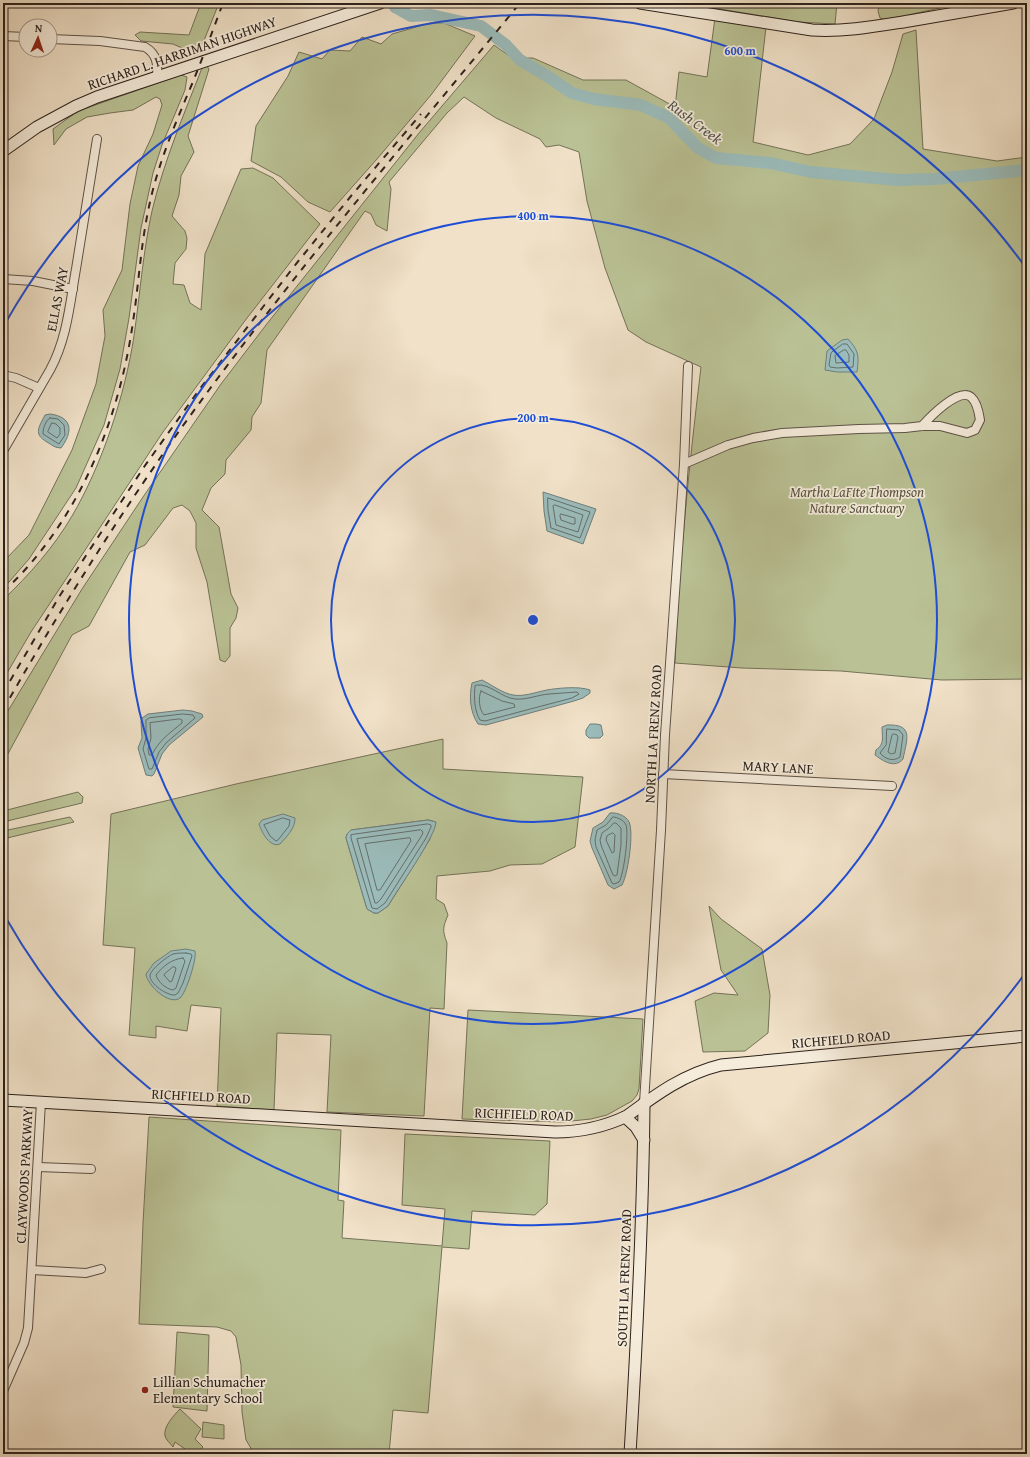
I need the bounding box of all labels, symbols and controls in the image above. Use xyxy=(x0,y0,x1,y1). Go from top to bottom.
street label: RICHARD L. HARRIMAN HIGHWAY xyxy=(85,11,280,95)
north arrow xyxy=(18,18,58,58)
text: N xyxy=(34,20,43,36)
text: 600 m xyxy=(724,42,757,59)
water label: Rush Creek xyxy=(663,94,727,149)
text: 400 m xyxy=(517,207,550,224)
street label: ELLAS WAY xyxy=(41,264,73,333)
text: 200 m xyxy=(517,409,550,426)
park label: Martha LaFite Thompson Nature Sanctuary xyxy=(790,482,924,518)
centre of rings xyxy=(526,613,540,627)
street label: NORTH LA FRENZ ROAD xyxy=(639,664,667,804)
street label: MARY LANE xyxy=(742,755,814,779)
street label: RICHFIELD ROAD xyxy=(791,1025,891,1053)
street label: RICHFIELD ROAD xyxy=(151,1083,251,1109)
street label: RICHFIELD ROAD xyxy=(474,1102,574,1126)
street label: CLAYWOODS PARKWAY xyxy=(10,1107,38,1244)
street label: SOUTH LA FRENZ ROAD xyxy=(612,1209,636,1347)
place label: Lillian Schumacher Elementary School xyxy=(153,1372,266,1408)
marker: Lillian Schumacher Elementary School xyxy=(140,1385,150,1395)

